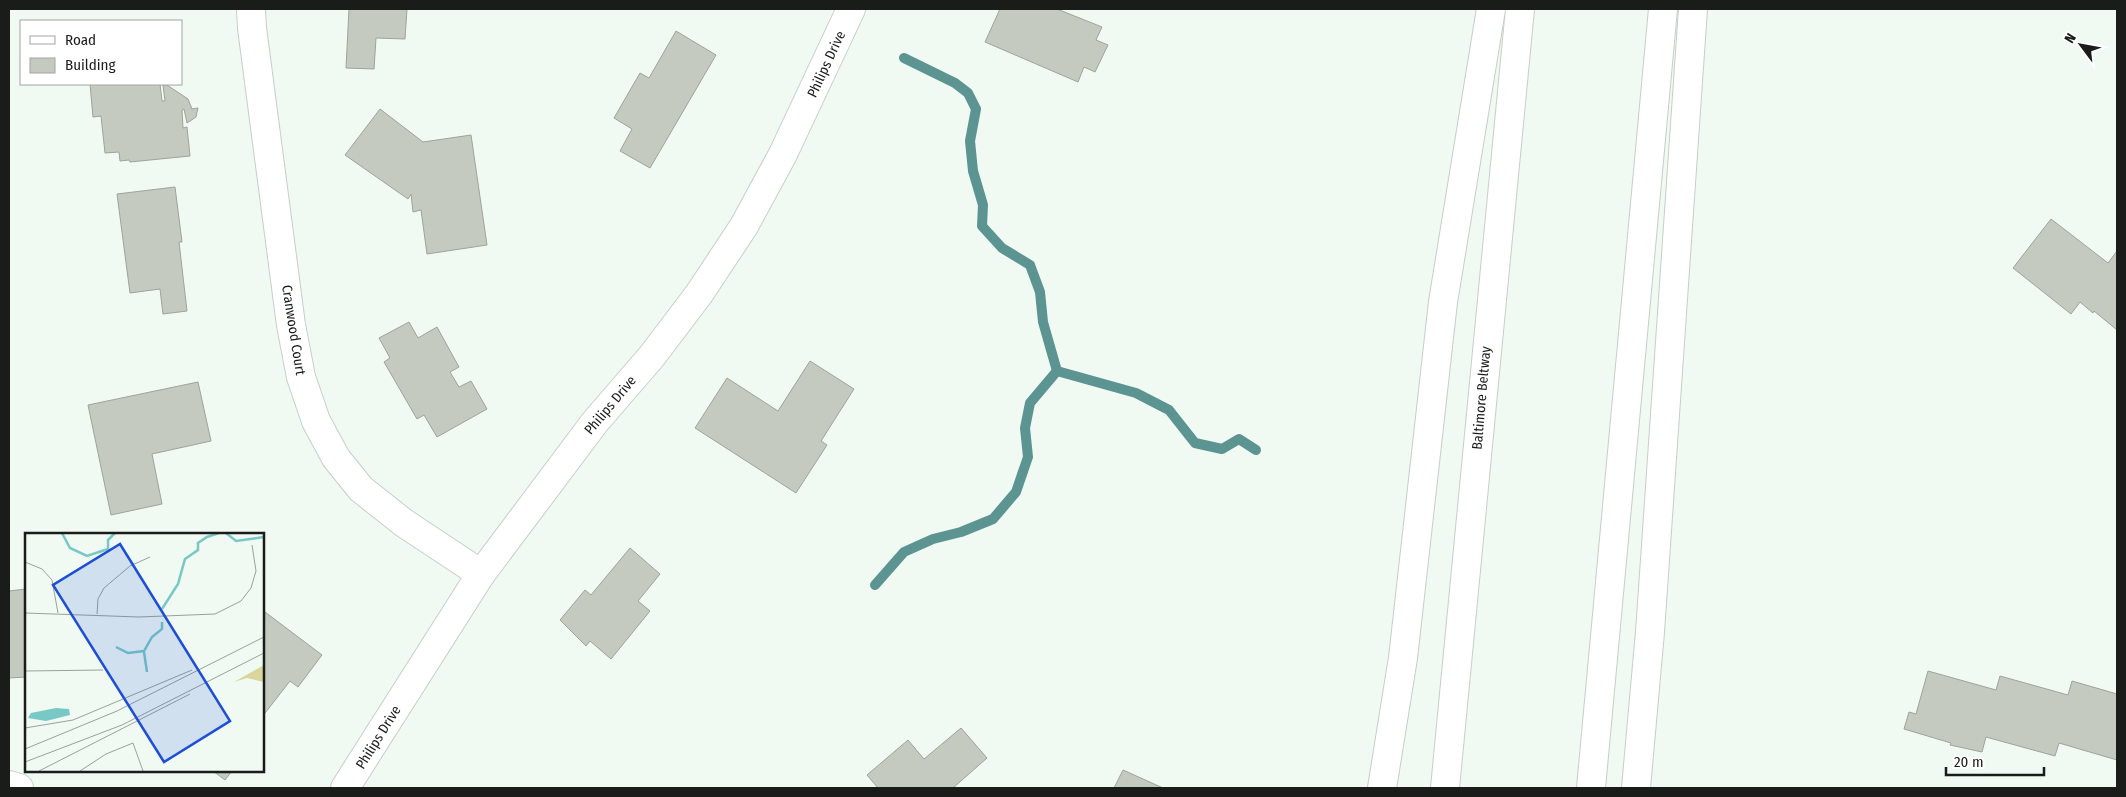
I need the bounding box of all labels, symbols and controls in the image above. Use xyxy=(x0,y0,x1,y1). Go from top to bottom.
legend xyxy=(20,20,182,85)
north arrow xyxy=(2056,20,2106,70)
street label: Philips Drive xyxy=(804,28,849,100)
text: N xyxy=(2061,30,2080,46)
text: Road xyxy=(65,31,96,49)
text: Building xyxy=(65,56,116,74)
street label: Cranwood Court xyxy=(278,284,309,377)
street label: Baltimore Beltway xyxy=(1469,345,1495,450)
street label: Philips Drive xyxy=(581,372,640,438)
inset map xyxy=(25,533,264,772)
street label: Philips Drive xyxy=(352,702,405,772)
scale bar xyxy=(1946,744,2044,776)
text: 20 m xyxy=(1954,753,1984,771)

